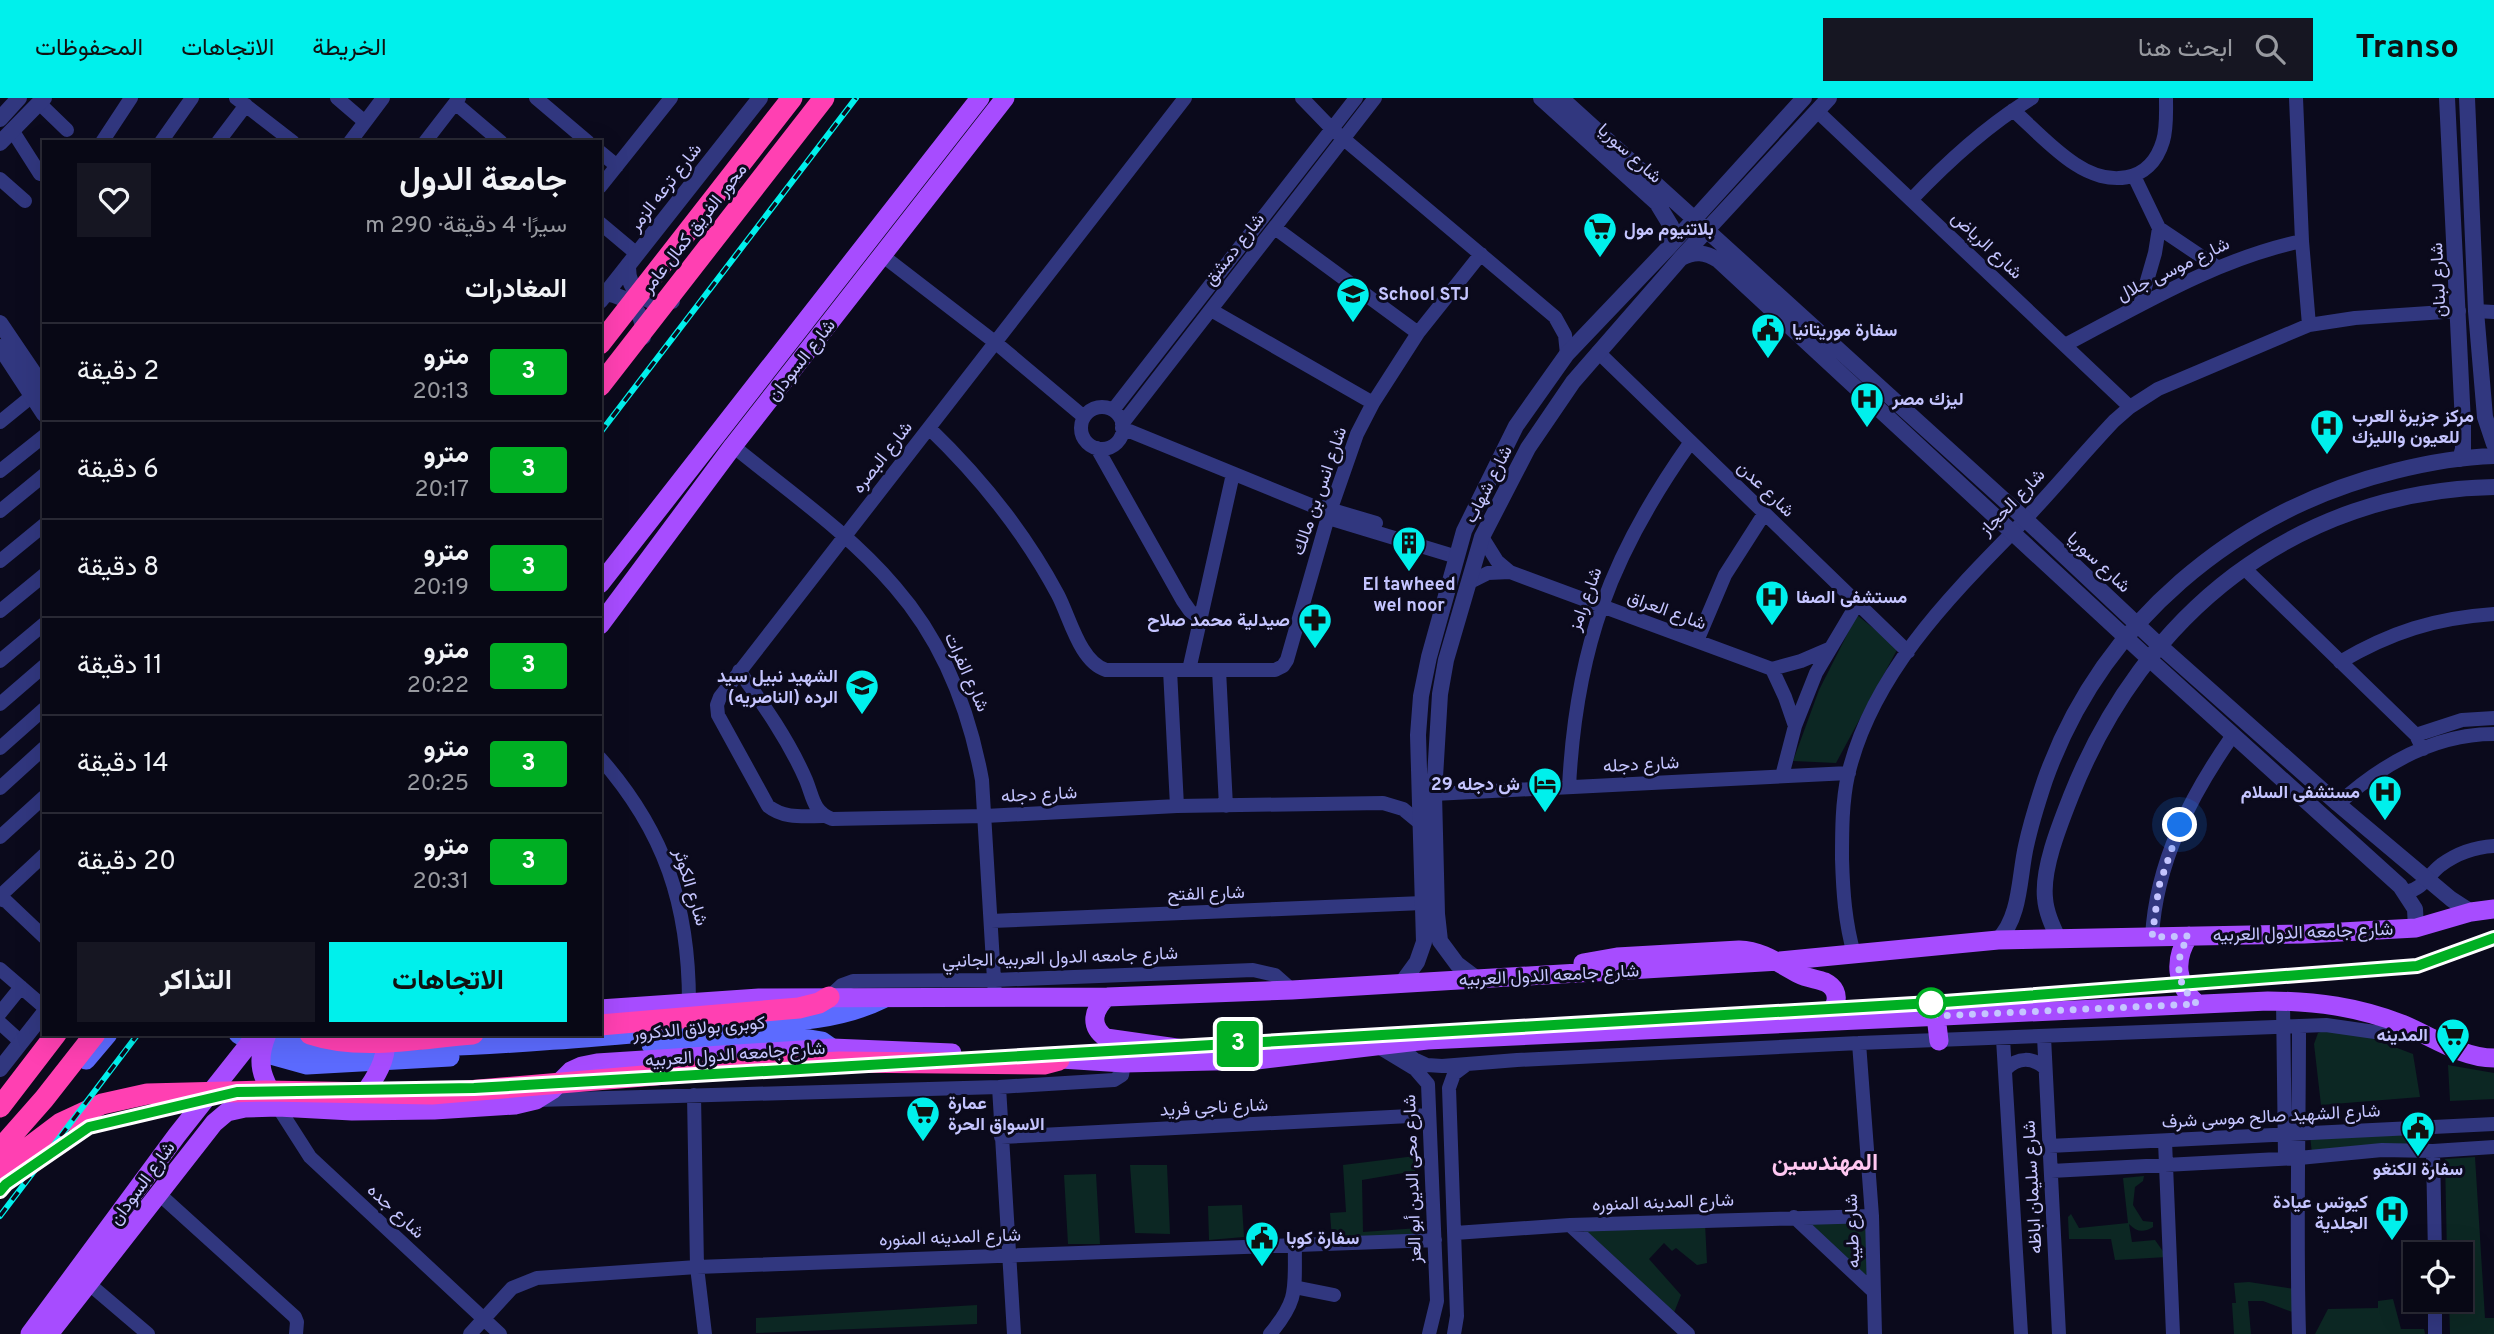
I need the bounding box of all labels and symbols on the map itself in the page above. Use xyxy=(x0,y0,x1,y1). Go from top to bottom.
street label: شارع سوريا xyxy=(1592,119,1666,189)
street label: شارع ترعه الزمر xyxy=(624,139,708,238)
street label: محور الفريق كمال عامر xyxy=(637,159,753,299)
street label: شارع الرياض xyxy=(1945,207,2027,285)
street label: شارع دمشق xyxy=(1200,209,1271,291)
supermarket icon: بلاتنيوم مول xyxy=(1581,210,1619,259)
place label: بلاتنيوم مول xyxy=(1624,219,1714,242)
street label: شارع موسى جلال xyxy=(2114,233,2234,308)
street label: شارع لبنان xyxy=(2426,242,2453,318)
school or university icon: School STJ xyxy=(1334,275,1372,324)
place label: School STJ xyxy=(1378,284,1469,307)
public building icon: سفارة موريتانيا xyxy=(1749,311,1787,360)
street label: شارع السودان xyxy=(763,315,841,407)
place label: سفارة موريتانيا xyxy=(1792,320,1897,343)
hospital icon: ليزك مصر xyxy=(1848,380,1886,429)
place label: ليزك مصر xyxy=(1891,389,1964,412)
place label: مركز جزيرة العرب للعيون والليزك xyxy=(2352,406,2474,450)
hospital icon: مركز جزيرة العرب للعيون والليزك xyxy=(2308,407,2346,456)
street label: شارع البصره xyxy=(848,417,919,499)
street label: شارع انس بن مالك xyxy=(1288,424,1353,559)
street label: شارع شهاب xyxy=(1460,442,1519,527)
street label: شارع عدن xyxy=(1731,457,1799,523)
street label: شارع الحجاز xyxy=(1975,464,2051,542)
building icon: El tawheed wel noor xyxy=(1390,524,1428,573)
street label: شارع سوريا xyxy=(2061,528,2135,598)
street label: شارع رامز xyxy=(1564,565,1609,635)
place label: El tawheed wel noor xyxy=(1362,574,1456,618)
hospital icon: مستشفى الصفا xyxy=(1753,578,1791,627)
street label: شارع العراق xyxy=(1624,587,1709,636)
place label: مستشفى الصفا xyxy=(1796,587,1908,610)
pharmacy icon: صيدلية محمد صلاح xyxy=(1296,601,1334,650)
place label: صيدلية محمد صلاح xyxy=(1147,610,1290,633)
street label: شارع الفرات xyxy=(938,629,993,716)
place label: الشهيد نبيل سيد الرده (الناصريه) xyxy=(717,666,838,710)
school or university icon: الشهيد نبيل سيد الرده (الناصريه) xyxy=(843,667,881,716)
street label: شارع دجله xyxy=(1602,752,1680,779)
hotel icon: 29 ش دجله xyxy=(1526,765,1564,814)
hospital icon: مستشفى السلام xyxy=(2366,773,2404,822)
place label: 29 ش دجله xyxy=(1431,774,1520,797)
street label: شارع دجله xyxy=(1000,782,1078,809)
place label: مستشفى السلام xyxy=(2241,782,2360,805)
your location xyxy=(2162,807,2197,842)
street label: شارع الكوثر xyxy=(667,845,712,929)
street label: شارع الفتح xyxy=(1167,882,1245,907)
street label: شارع جامعه الدول العربيه xyxy=(2212,919,2394,948)
street label: شارع جامعه الدول العربيه الجانبي xyxy=(942,943,1178,976)
street label: شارع جامعه الدول العربيه xyxy=(1458,960,1640,993)
unlabelled marker xyxy=(1916,988,1946,1018)
street label: كوبرى بولاق الدكرور xyxy=(631,1012,766,1047)
supermarket icon: المدينه xyxy=(2434,1016,2472,1065)
line badge: 3 xyxy=(1215,1021,1261,1067)
place label: المدينه xyxy=(2376,1025,2428,1048)
street label: شارع جامعه الدول العربيه xyxy=(644,1038,826,1073)
place label: عمارة الاسواق الحرة xyxy=(948,1093,1045,1137)
supermarket icon: عمارة الاسواق الحرة xyxy=(904,1094,942,1143)
street label: شارع ناجى فريد xyxy=(1159,1094,1269,1123)
street label: شارع محى الدين أبو العز xyxy=(1399,1094,1428,1265)
street label: شارع الشهيد صالح موسى شرف xyxy=(2161,1100,2381,1135)
public building icon: سفارة الكنغو xyxy=(2399,1109,2437,1158)
street label: شارع سليمان اباظه xyxy=(2019,1120,2048,1254)
street label: شارع السودان xyxy=(105,1137,181,1230)
district label: المهندسين xyxy=(1772,1149,1878,1179)
place label: سفارة الكنغو xyxy=(2373,1159,2463,1182)
street label: شارع جده xyxy=(361,1180,429,1245)
street label: شارع المدينه المنوره xyxy=(1592,1190,1734,1217)
place label: كيوتس عيادة الجلدية xyxy=(2273,1192,2368,1236)
street label: شارع طيبه xyxy=(1841,1193,1866,1268)
hospital icon: كيوتس عيادة الجلدية xyxy=(2373,1193,2411,1242)
public building icon: سفارة كوبا xyxy=(1243,1219,1281,1268)
street label: شارع المدينه المنوره xyxy=(879,1225,1021,1252)
place label: سفارة كوبا xyxy=(1286,1228,1359,1251)

